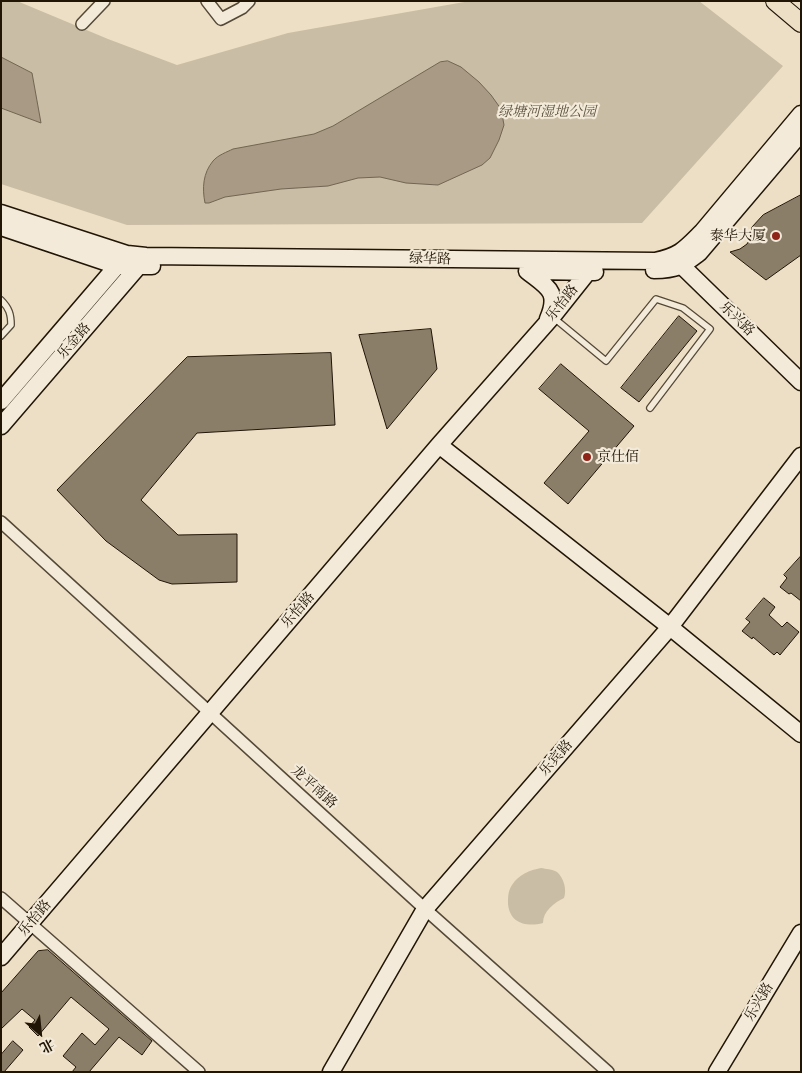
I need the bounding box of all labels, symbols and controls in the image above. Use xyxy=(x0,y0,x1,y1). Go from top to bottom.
park label: 绿塘河湿地公园 xyxy=(498,104,596,120)
place label: 泰华大厦 xyxy=(710,228,766,244)
marker: 泰华大厦 xyxy=(770,230,782,242)
street label: 绿华路 xyxy=(409,250,451,268)
street label: 乐怡路 xyxy=(542,281,582,325)
street label: 乐兴路 xyxy=(716,298,758,340)
street label: 乐金路 xyxy=(54,320,94,362)
place label: 京仕佰 xyxy=(597,449,639,465)
marker: 京仕佰 xyxy=(581,451,593,463)
street label: 乐怡路 xyxy=(278,589,318,631)
street label: 乐宾路 xyxy=(536,737,576,779)
street label: 龙平南路 xyxy=(288,762,340,812)
street label: 乐怡路 xyxy=(15,897,55,939)
street label: 乐兴路 xyxy=(741,980,777,1024)
north arrow xyxy=(15,1008,65,1058)
text: 北 xyxy=(37,1035,57,1057)

